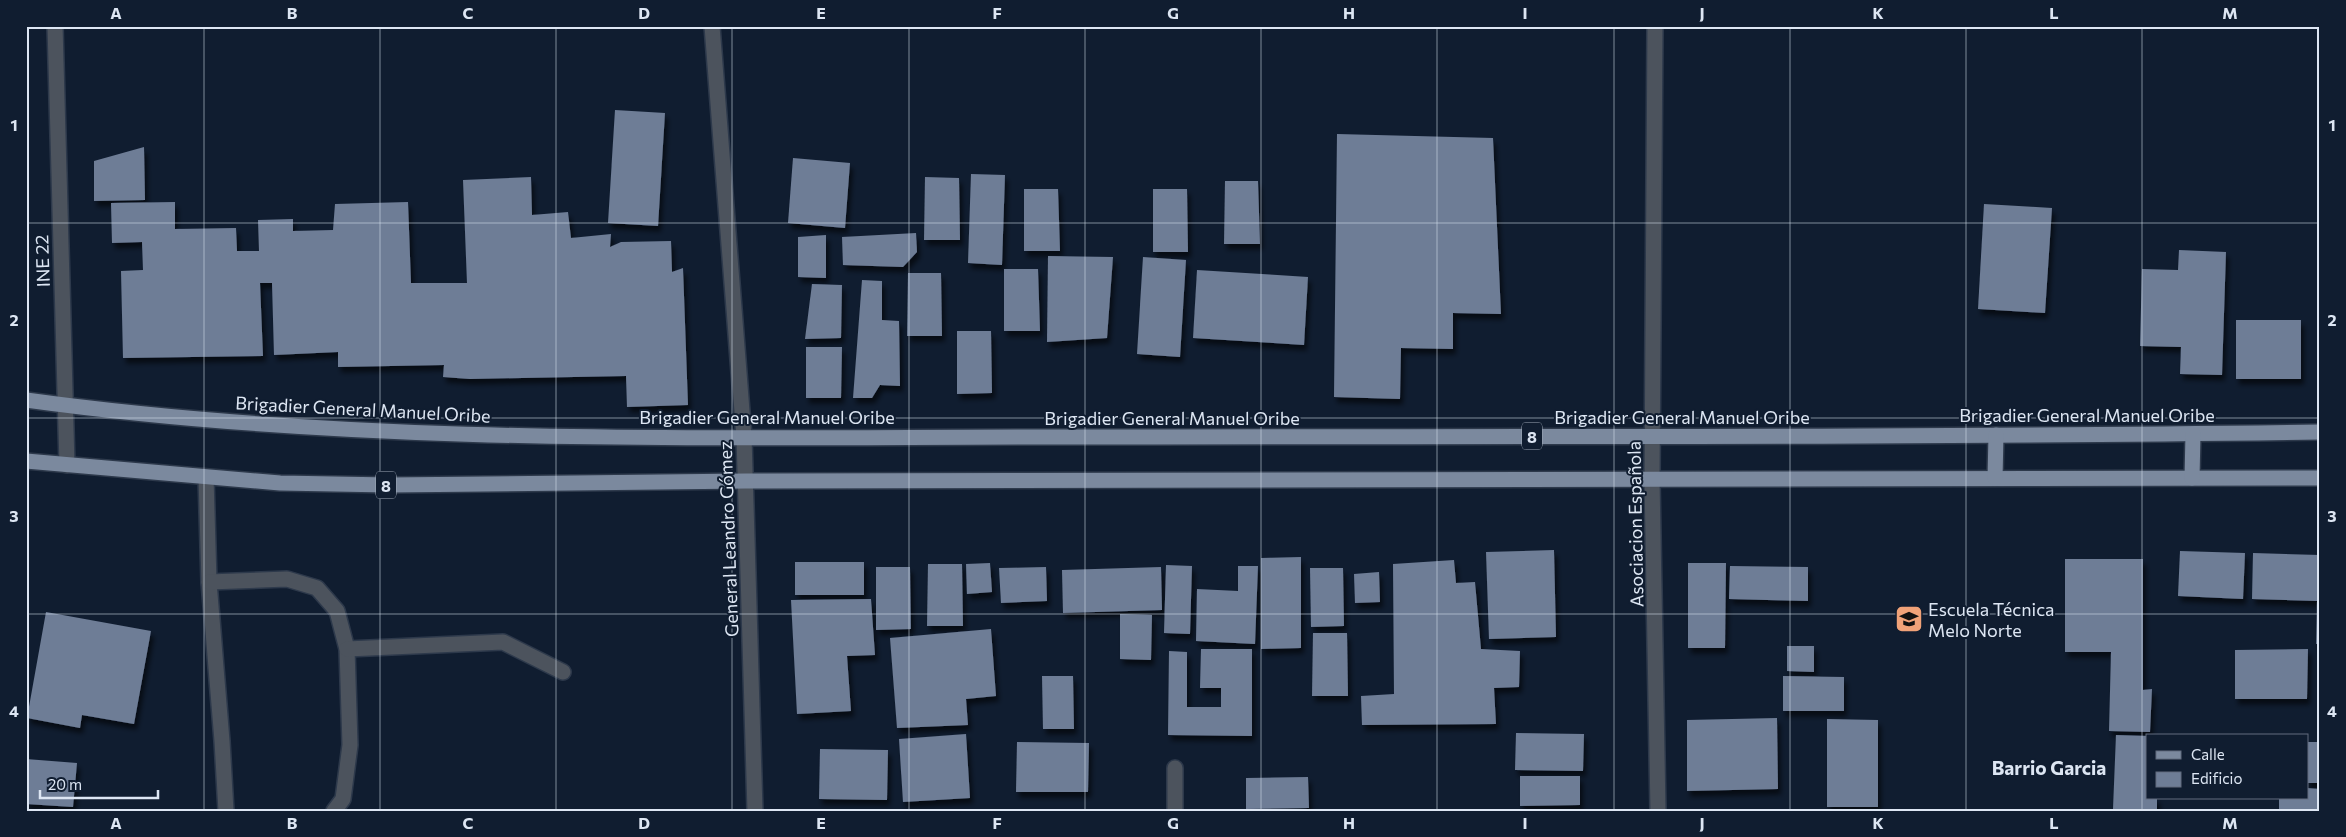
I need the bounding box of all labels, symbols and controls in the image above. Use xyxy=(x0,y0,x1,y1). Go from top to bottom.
text: A xyxy=(110,3,122,22)
text: B xyxy=(287,3,298,22)
text: C xyxy=(463,3,474,22)
text: D xyxy=(638,3,650,22)
text: E xyxy=(816,3,826,22)
text: F xyxy=(992,3,1002,22)
text: G xyxy=(1167,3,1179,22)
text: H xyxy=(1343,3,1355,22)
text: I xyxy=(1522,3,1528,22)
text: J xyxy=(1699,3,1705,22)
text: K xyxy=(1872,3,1884,22)
text: L xyxy=(2049,3,2059,22)
text: M xyxy=(2222,3,2238,22)
text: 1 xyxy=(10,115,18,134)
text: 1 xyxy=(2328,115,2336,134)
street label: INE 22 xyxy=(30,234,54,288)
text: 2 xyxy=(9,310,19,329)
text: 2 xyxy=(2327,310,2337,329)
street label: Brigadier General Manuel Oribe xyxy=(235,391,491,427)
street label: Brigadier General Manuel Oribe xyxy=(1959,404,2215,426)
street label: Brigadier General Manuel Oribe xyxy=(639,406,895,428)
street label: Brigadier General Manuel Oribe xyxy=(1554,406,1810,428)
street label: Brigadier General Manuel Oribe xyxy=(1044,407,1300,429)
road number: 8 xyxy=(1522,422,1542,450)
street label: General Leandro Gómez xyxy=(714,441,742,637)
street label: Asociacion Española xyxy=(1623,441,1647,607)
road number: 8 xyxy=(376,472,396,498)
text: 3 xyxy=(9,506,19,525)
text: 3 xyxy=(2327,506,2337,525)
place label: Escuela Técnica Melo Norte xyxy=(1928,598,2055,641)
school or university icon: Escuela Técnica Melo Norte xyxy=(1894,604,1924,634)
text: 4 xyxy=(9,701,19,720)
text: 4 xyxy=(2327,701,2337,720)
legend xyxy=(2146,734,2308,800)
text: Calle xyxy=(2191,745,2225,763)
district label: Barrio Garcia xyxy=(1992,756,2106,779)
scale bar xyxy=(40,767,158,799)
text: Edificio xyxy=(2191,769,2242,787)
text: 20 m xyxy=(48,775,82,793)
text: A xyxy=(110,813,122,832)
text: B xyxy=(287,813,298,832)
text: C xyxy=(463,813,474,832)
text: D xyxy=(638,813,650,832)
text: E xyxy=(816,813,826,832)
text: F xyxy=(992,813,1002,832)
text: G xyxy=(1167,813,1179,832)
text: H xyxy=(1343,813,1355,832)
text: I xyxy=(1522,813,1528,832)
text: J xyxy=(1699,813,1705,832)
text: K xyxy=(1872,813,1884,832)
text: L xyxy=(2049,813,2059,832)
text: M xyxy=(2222,813,2238,832)

